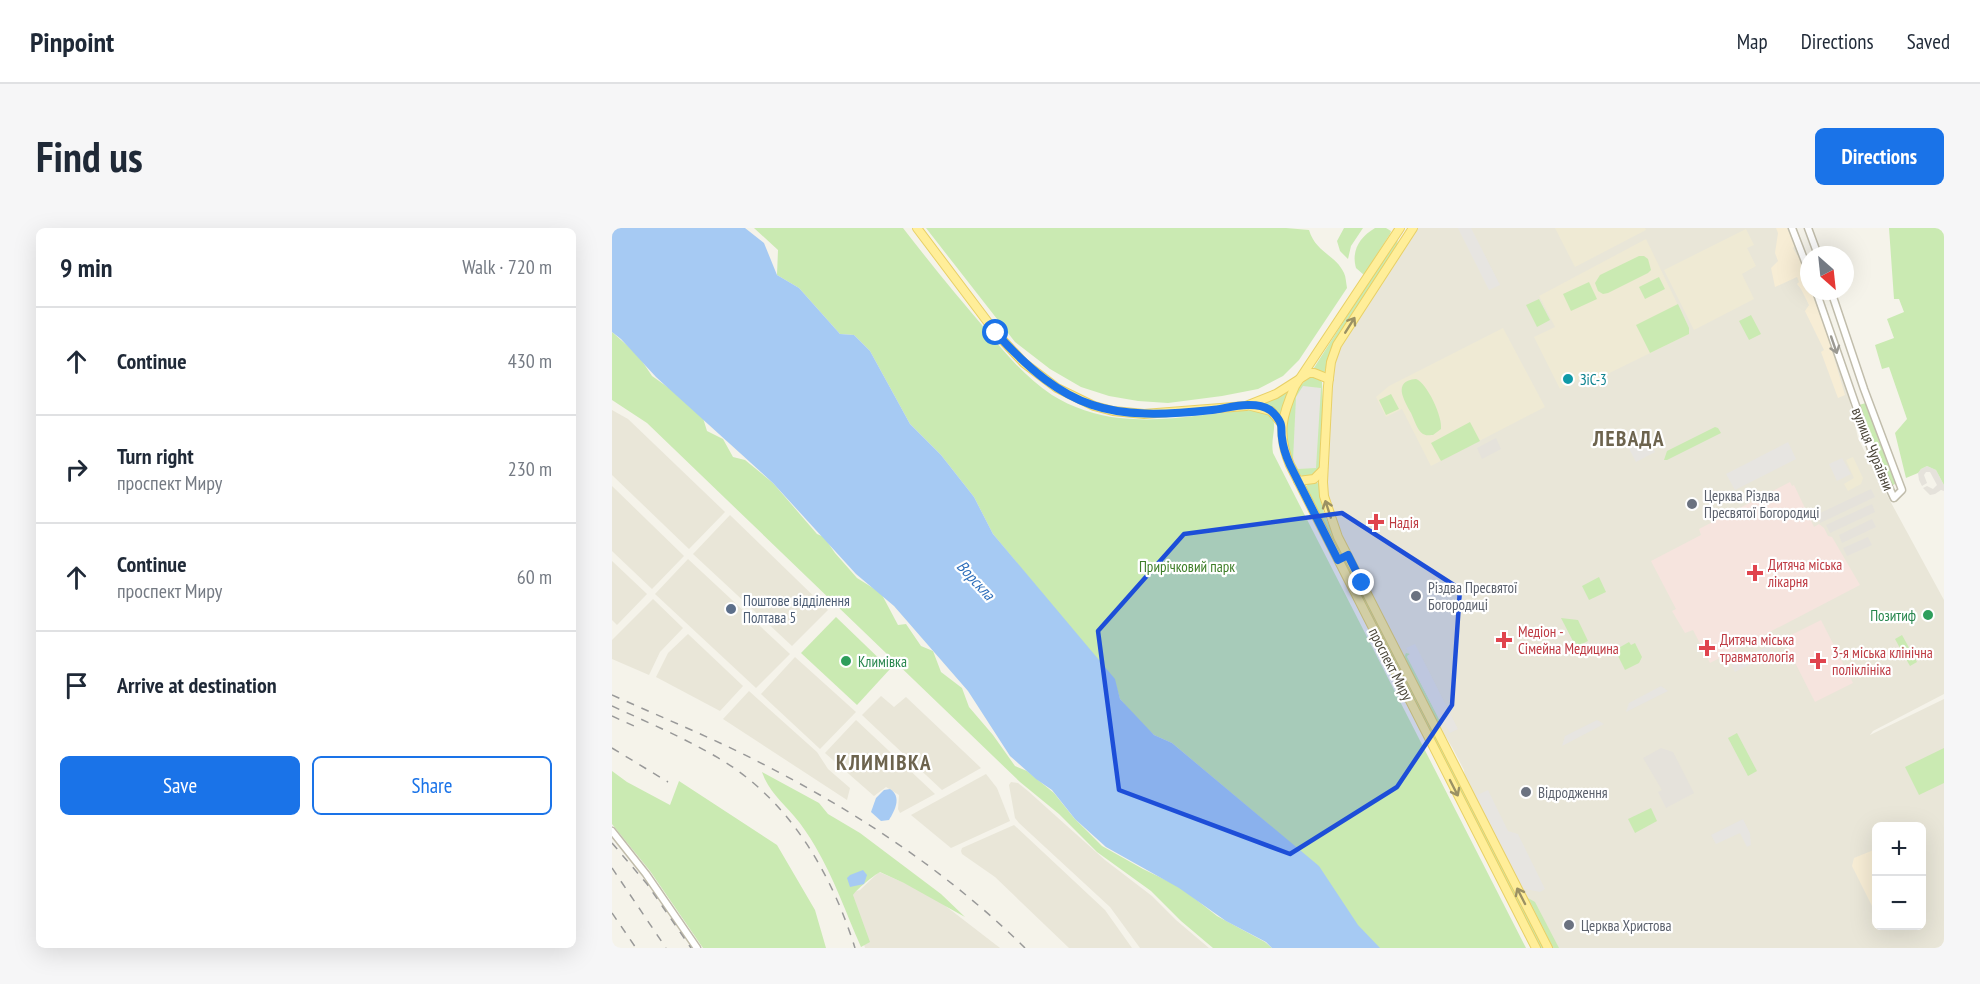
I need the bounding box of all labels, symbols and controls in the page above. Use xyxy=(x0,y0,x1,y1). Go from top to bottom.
text: Pinpoint xyxy=(30,23,114,60)
text: Map xyxy=(1737,28,1768,55)
text: Directions xyxy=(1801,28,1874,55)
text: Saved xyxy=(1907,28,1950,55)
button: Directions xyxy=(1815,128,1944,185)
text: Find us xyxy=(36,129,143,184)
north arrow xyxy=(1800,246,1854,300)
text: 9 min xyxy=(60,251,113,284)
text: Walk · 720 m xyxy=(462,254,552,280)
one-way arrow xyxy=(1344,317,1357,334)
route start xyxy=(982,319,1008,345)
one-way arrow xyxy=(1830,335,1841,354)
icon: ahead xyxy=(60,345,93,378)
text: Continue xyxy=(117,347,187,375)
text: 430 m xyxy=(508,348,552,374)
place label: ЗіС-3 xyxy=(1580,370,1607,389)
marker: ЗіС-3 xyxy=(1561,372,1575,386)
street label: вулиця Чураївни xyxy=(1848,405,1898,493)
district label: ЛЕВАДА xyxy=(1592,425,1665,452)
text: Turn right xyxy=(117,442,194,470)
icon: right xyxy=(60,453,93,486)
text: 230 m xyxy=(508,456,552,482)
text: проспект Миру xyxy=(117,470,222,496)
place label: Церква Різдва Пресвятої Богородиці xyxy=(1704,486,1819,522)
marker: Церква Різдва Пресвятої Богородиці xyxy=(1685,497,1699,511)
one-way arrow xyxy=(1322,500,1333,519)
marker: Надія xyxy=(1367,513,1385,531)
place label: Надія xyxy=(1389,513,1419,532)
text: Continue xyxy=(117,550,187,578)
place label: Дитяча міська лікарня xyxy=(1767,555,1842,591)
water label: Ворскла xyxy=(953,556,1000,605)
park label: Прирічковий парк xyxy=(1139,557,1235,576)
icon: ahead xyxy=(60,561,93,594)
text: 60 m xyxy=(517,564,552,590)
marker: Дитяча міська лікарня xyxy=(1746,564,1764,582)
route end xyxy=(1348,569,1374,595)
text: проспект Миру xyxy=(117,578,222,604)
place label: Різдва Пресвятої Богородиці xyxy=(1428,578,1518,614)
marker: Різдва Пресвятої Богородиці xyxy=(1409,589,1423,603)
place label: Поштове відділення Полтава 5 xyxy=(743,591,850,627)
marker: Поштове відділення Полтава 5 xyxy=(724,602,738,616)
place label: Позитиф xyxy=(1870,606,1916,625)
marker: Позитиф xyxy=(1921,608,1935,622)
place label: Медіон - Сімейна Медицина xyxy=(1518,622,1619,658)
street label: проспект Миру xyxy=(1365,624,1418,704)
place label: Дитяча міська травматологія xyxy=(1720,630,1795,666)
marker: Медіон - Сімейна Медицина xyxy=(1495,631,1513,649)
marker: Дитяча міська травматологія xyxy=(1698,639,1716,657)
place label: 3-я міська клінічна поліклініка xyxy=(1832,643,1933,679)
place label: Климівка xyxy=(858,652,907,671)
marker: 3-я міська клінічна поліклініка xyxy=(1809,652,1827,670)
marker: Климівка xyxy=(839,654,853,668)
icon: arrive xyxy=(60,669,93,702)
text: Arrive at destination xyxy=(117,671,277,699)
district label: КЛИМІВКА xyxy=(836,749,932,776)
button: Save xyxy=(60,756,300,815)
button: Share xyxy=(312,756,552,815)
one-way arrow xyxy=(1449,778,1460,796)
place label: Відродження xyxy=(1538,783,1608,802)
marker: Відродження xyxy=(1519,785,1533,799)
map controls xyxy=(1872,822,1926,930)
button: + xyxy=(1872,822,1926,876)
button: − xyxy=(1872,876,1926,930)
one-way arrow xyxy=(1515,888,1527,905)
place label: Церква Христова xyxy=(1581,916,1671,935)
marker: Церква Христова xyxy=(1562,918,1576,932)

